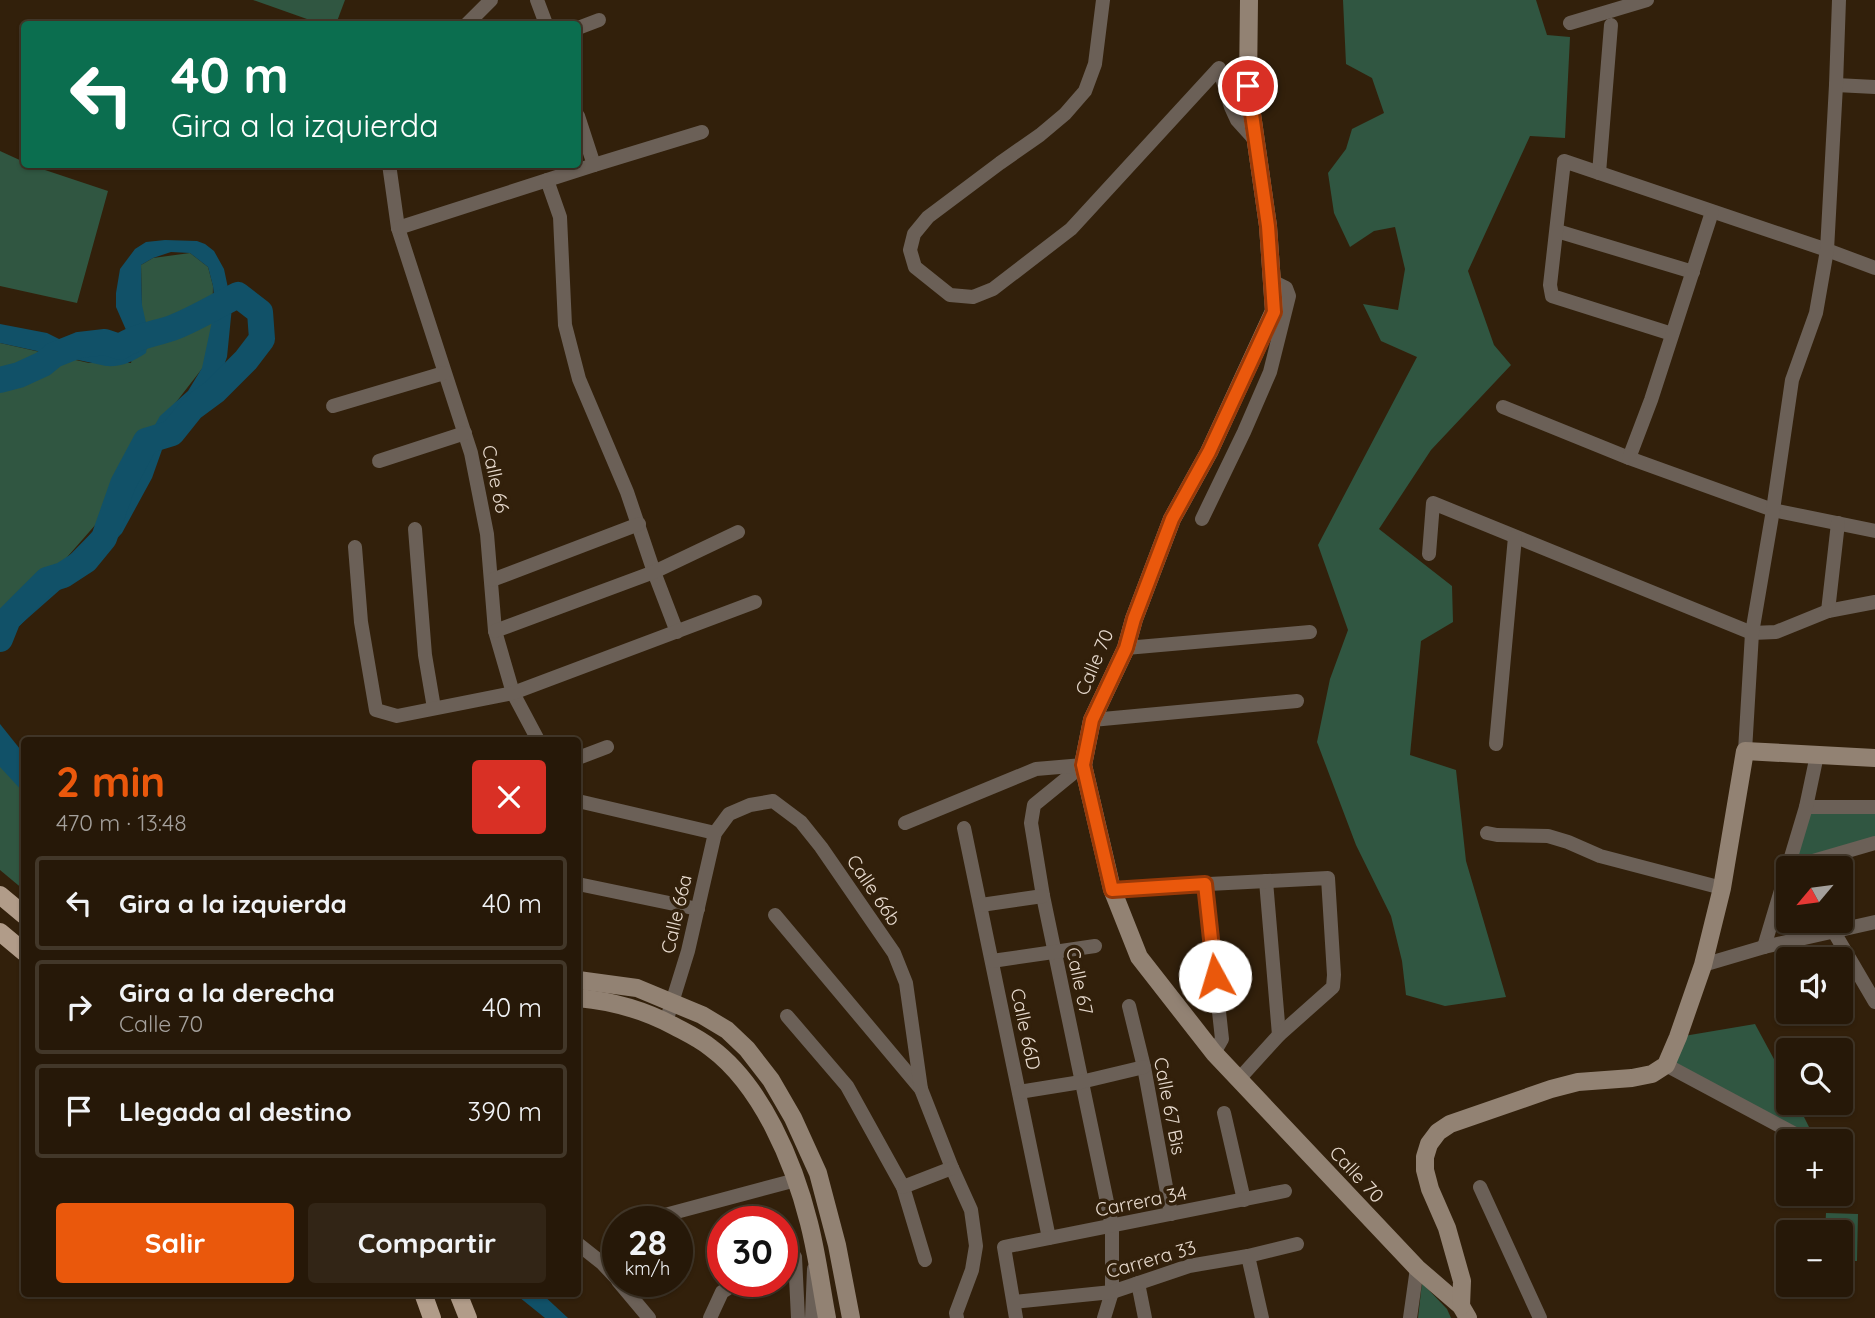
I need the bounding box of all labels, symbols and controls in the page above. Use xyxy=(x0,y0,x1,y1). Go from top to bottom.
text: 40 m xyxy=(171,44,289,105)
icon: left xyxy=(56,49,147,140)
pin xyxy=(1218,56,1278,116)
icon: arrive xyxy=(1229,67,1267,105)
text: Gira a la izquierda xyxy=(171,105,439,145)
street label: Calle 66 xyxy=(477,443,515,515)
street label: Calle 70 xyxy=(1069,625,1119,699)
text: 2 min xyxy=(56,755,165,808)
button: close xyxy=(472,760,546,834)
text: 470 m · 13:48 xyxy=(56,808,187,837)
street label: Calle 66b xyxy=(842,850,906,930)
north arrow xyxy=(1776,856,1853,933)
map controls xyxy=(1776,856,1853,1297)
street label: Calle 66a xyxy=(655,872,697,956)
icon: left xyxy=(60,884,98,922)
text: Gira a la izquierda xyxy=(119,887,347,920)
text: 40 m xyxy=(482,887,542,920)
position arrow xyxy=(1178,939,1252,1013)
street label: Calle 67 xyxy=(1061,945,1099,1017)
button: sound xyxy=(1776,947,1853,1024)
text: Gira a la derecha xyxy=(119,976,335,1009)
street label: Calle 66D xyxy=(1006,986,1046,1072)
icon: right xyxy=(60,988,98,1026)
text: 40 m xyxy=(482,991,542,1024)
text: Calle 70 xyxy=(119,1009,203,1038)
button: search xyxy=(1776,1038,1853,1115)
street label: Calle 67 Bis xyxy=(1149,1055,1191,1157)
icon: arrive xyxy=(60,1092,98,1130)
text: Llegada al destino xyxy=(119,1095,352,1128)
text: 390 m xyxy=(468,1095,542,1128)
button: + xyxy=(1776,1129,1853,1206)
street label: Calle 70 xyxy=(1325,1140,1389,1208)
street label: Carrera 34 xyxy=(1093,1180,1189,1222)
button: Salir xyxy=(56,1203,294,1283)
button: Compartir xyxy=(308,1203,546,1283)
speed limit sign: 30 xyxy=(707,1206,798,1297)
text: 28 xyxy=(628,1220,667,1264)
button: − xyxy=(1776,1220,1853,1297)
street label: Carrera 33 xyxy=(1103,1235,1199,1283)
text: km/h xyxy=(625,1257,670,1280)

